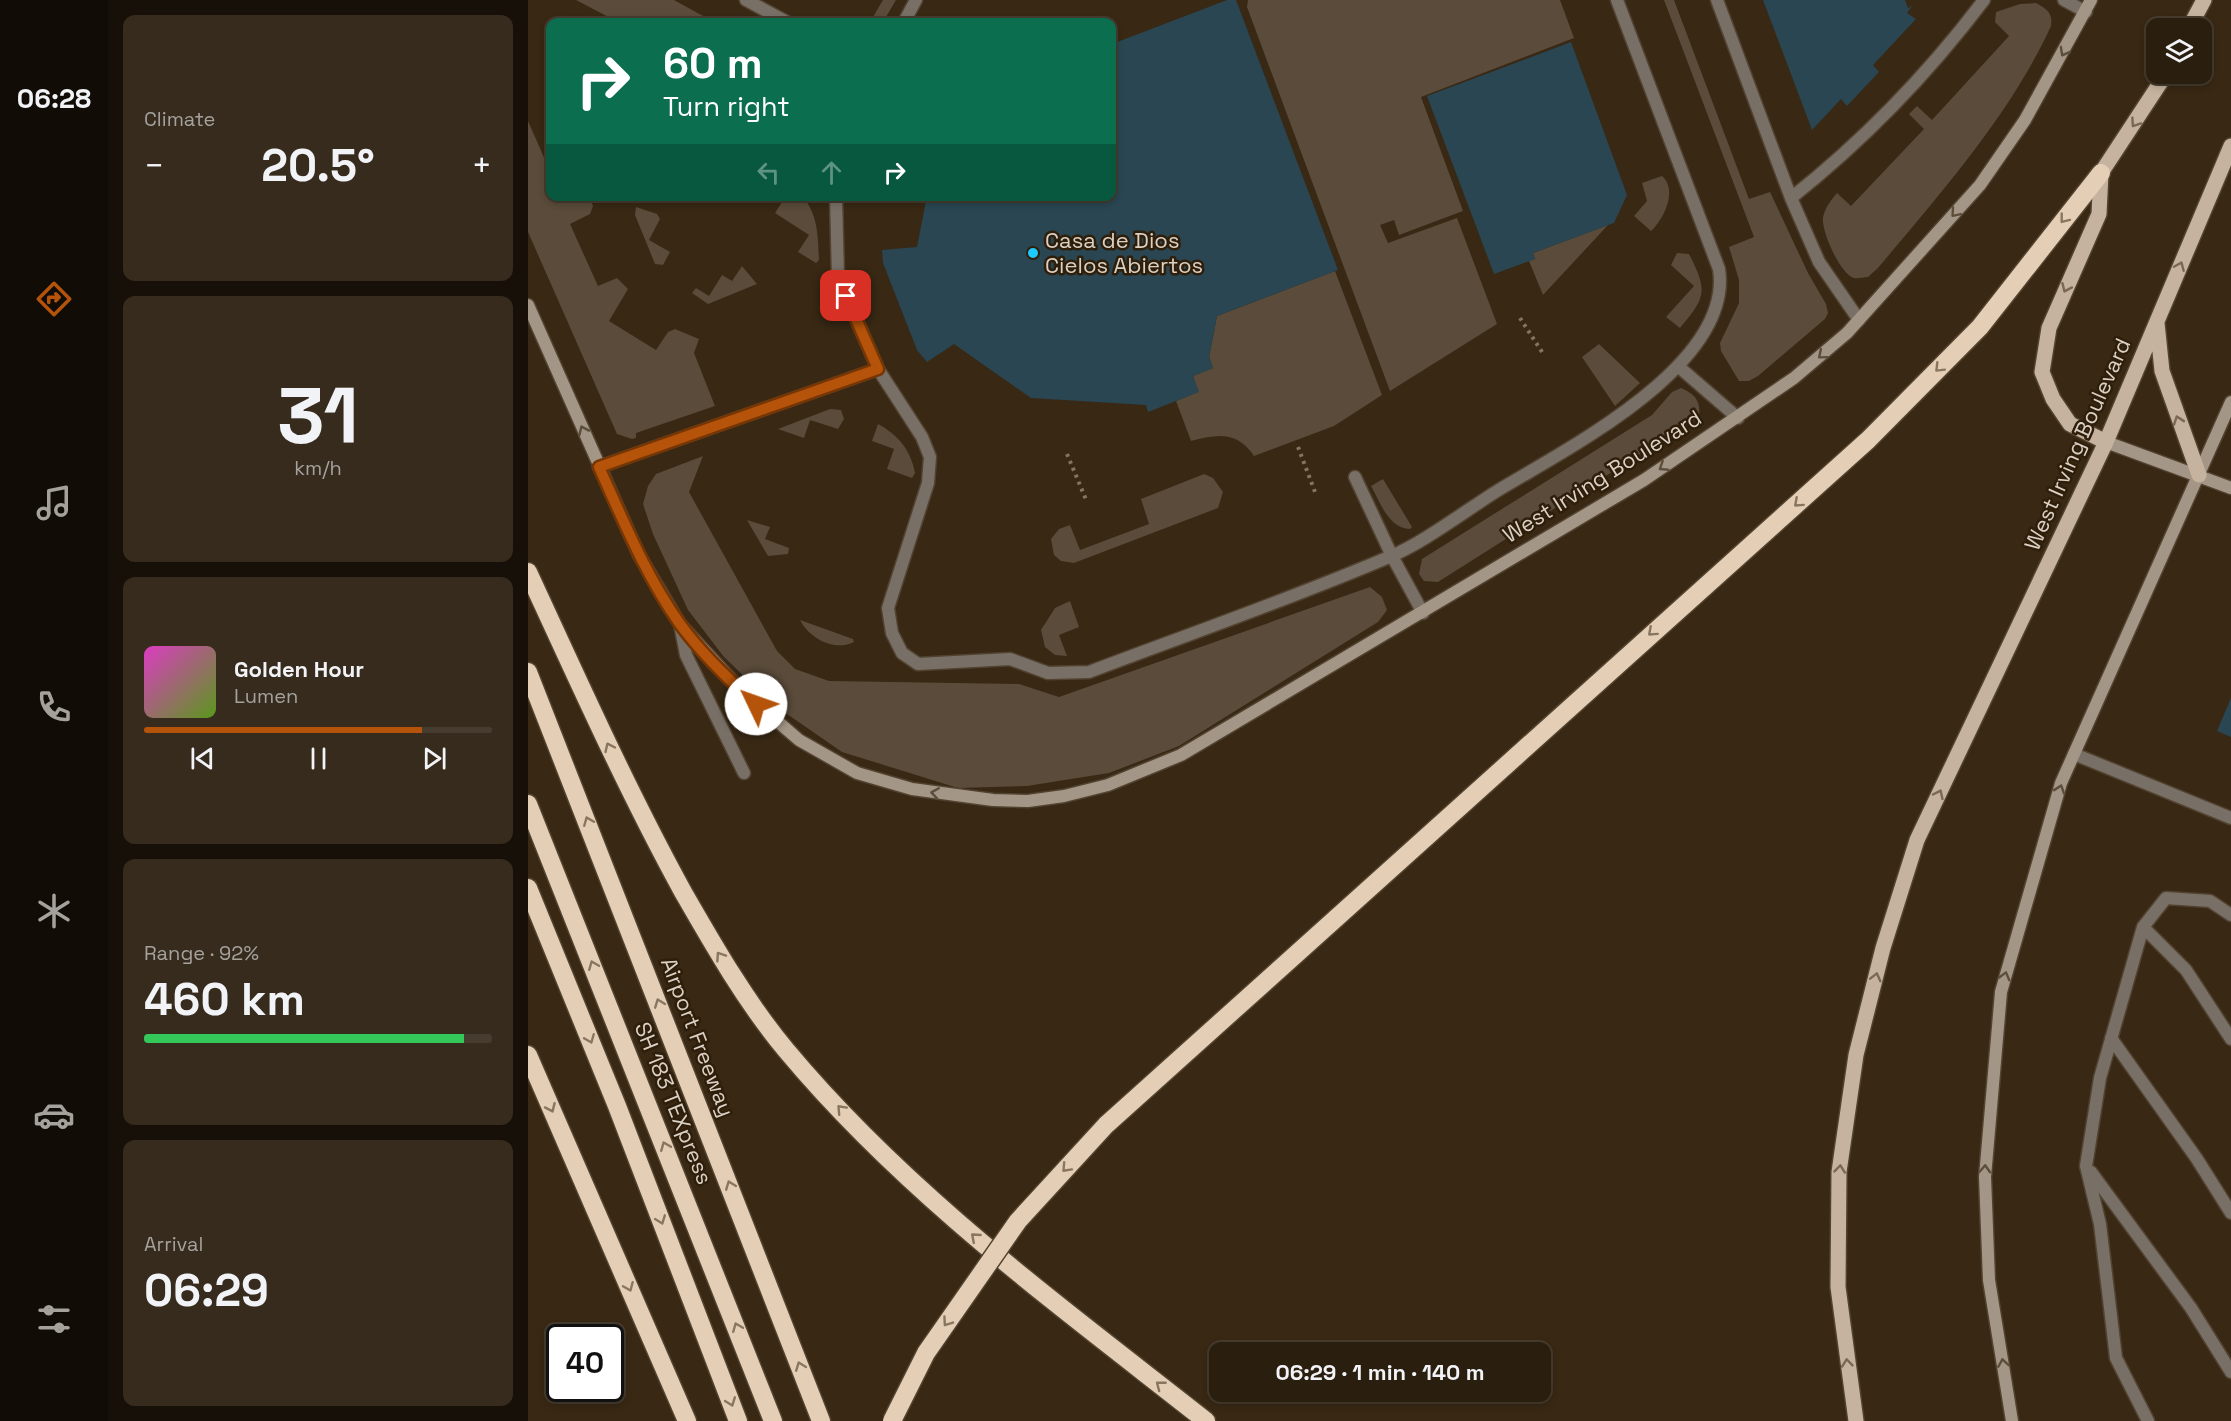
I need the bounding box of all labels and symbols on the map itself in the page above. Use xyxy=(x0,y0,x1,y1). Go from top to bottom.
one-way arrow xyxy=(2059,45,2071,56)
one-way arrow xyxy=(2131,116,2142,127)
one-way arrow xyxy=(1951,206,1962,217)
one-way arrow xyxy=(2061,212,2072,223)
place label: Casa de Dios Cielos Abiertos xyxy=(1045,226,1203,279)
marker: Casa de Dios Cielos Abiertos xyxy=(1026,246,1040,260)
one-way arrow xyxy=(2173,261,2185,272)
pin xyxy=(820,270,871,321)
one-way arrow xyxy=(2062,281,2074,292)
street label: West Irving Boulevard xyxy=(2018,334,2136,554)
one-way arrow xyxy=(1818,348,1829,359)
one-way arrow xyxy=(1935,361,1946,371)
street label: West Irving Boulevard xyxy=(1497,403,1707,549)
one-way arrow xyxy=(2173,416,2186,426)
one-way arrow xyxy=(578,426,590,437)
one-way arrow xyxy=(1659,460,1669,472)
one-way arrow xyxy=(1795,496,1805,507)
one-way arrow xyxy=(1648,625,1659,636)
position arrow xyxy=(724,672,788,736)
one-way arrow xyxy=(605,743,617,754)
one-way arrow xyxy=(2052,784,2065,795)
one-way arrow xyxy=(930,787,940,800)
one-way arrow xyxy=(1932,789,1944,800)
one-way arrow xyxy=(582,817,595,827)
one-way arrow xyxy=(717,952,728,963)
street label: Airport Freeway xyxy=(655,953,741,1121)
one-way arrow xyxy=(588,960,600,971)
one-way arrow xyxy=(1998,971,2011,981)
one-way arrow xyxy=(1868,973,1881,983)
one-way arrow xyxy=(654,998,666,1009)
street label: SH 183 TEXpress xyxy=(629,1018,719,1188)
one-way arrow xyxy=(583,1033,595,1044)
one-way arrow xyxy=(544,1102,556,1113)
one-way arrow xyxy=(837,1105,848,1116)
one-way arrow xyxy=(660,1141,672,1152)
one-way arrow xyxy=(1062,1161,1073,1172)
one-way arrow xyxy=(1833,1164,1846,1173)
one-way arrow xyxy=(1979,1165,1992,1174)
one-way arrow xyxy=(724,1180,737,1190)
one-way arrow xyxy=(654,1214,666,1225)
one-way arrow xyxy=(971,1233,982,1244)
one-way arrow xyxy=(622,1281,634,1292)
one-way arrow xyxy=(943,1315,954,1326)
one-way arrow xyxy=(732,1323,744,1334)
speed limit sign: 40 xyxy=(546,1324,624,1402)
one-way arrow xyxy=(1841,1359,1854,1368)
one-way arrow xyxy=(1997,1359,2009,1368)
one-way arrow xyxy=(795,1362,807,1373)
one-way arrow xyxy=(1156,1381,1167,1392)
one-way arrow xyxy=(724,1396,736,1407)

